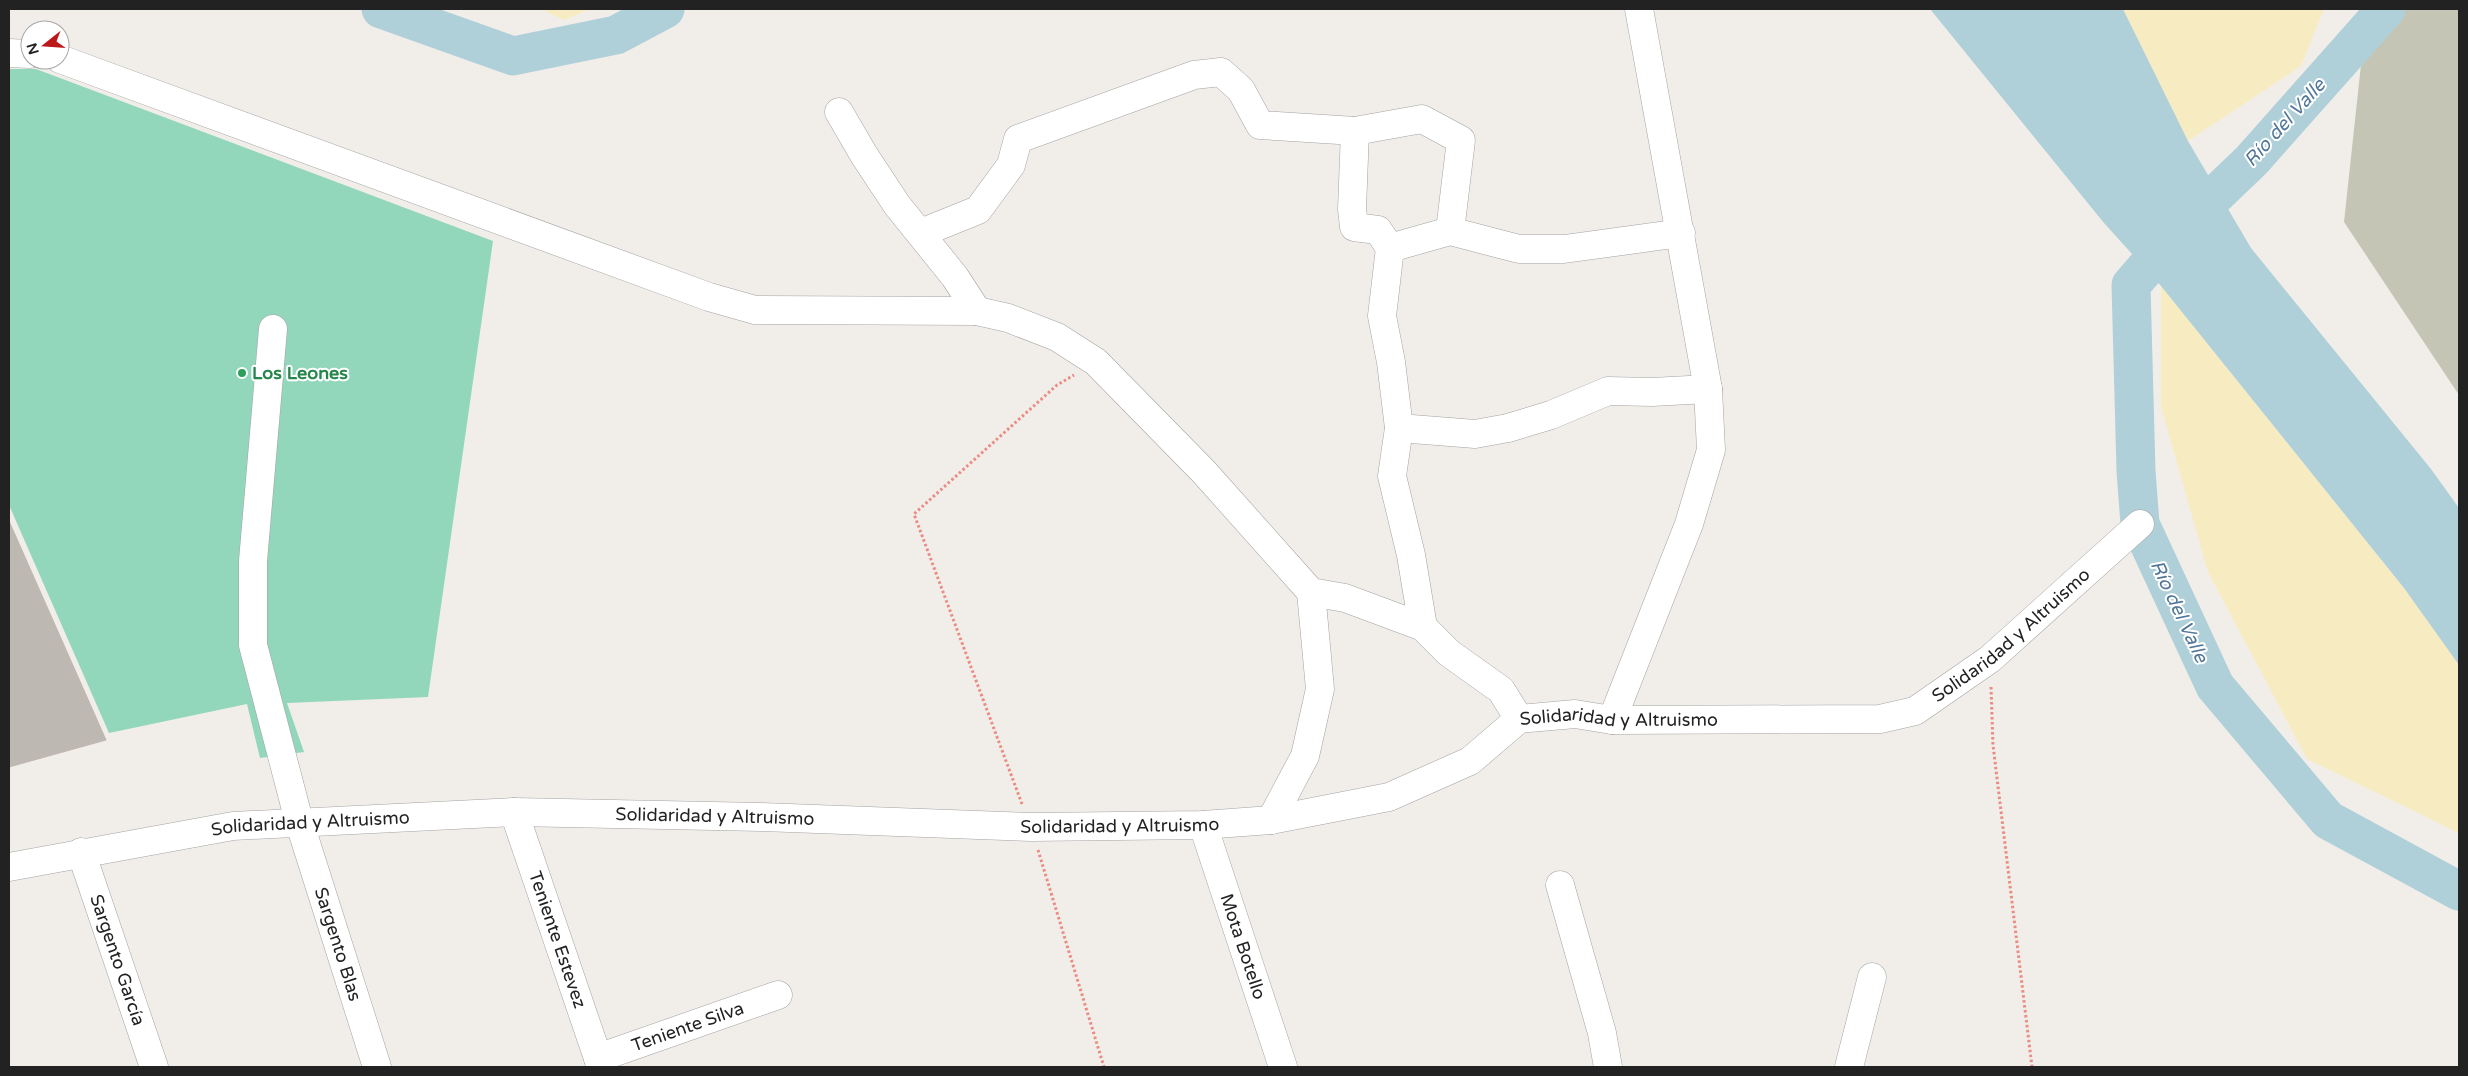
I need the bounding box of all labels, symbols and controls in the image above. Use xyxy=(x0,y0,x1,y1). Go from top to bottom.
north arrow xyxy=(20,20,70,70)
text: N xyxy=(23,41,43,57)
water label: Río del Valle xyxy=(2240,73,2331,171)
place label: Los Leones xyxy=(252,362,348,384)
marker: Los Leones xyxy=(236,367,248,379)
water label: Río del Valle xyxy=(2146,557,2213,667)
street label: Solidaridad y Altruismo xyxy=(1928,563,2095,707)
street label: Solidaridad y Altruismo xyxy=(1519,703,1718,731)
street label: Solidaridad y Altruismo xyxy=(615,803,815,830)
street label: Solidaridad y Altruismo xyxy=(209,806,410,841)
street label: Solidaridad y Altruismo xyxy=(1020,813,1220,838)
street label: Teniente Estevez xyxy=(524,868,591,1011)
street label: Sargento Blas xyxy=(310,885,366,1004)
street label: Sargento García xyxy=(85,891,150,1028)
street label: Mota Botello xyxy=(1215,891,1271,1002)
street label: Teniente Silva xyxy=(629,997,747,1056)

